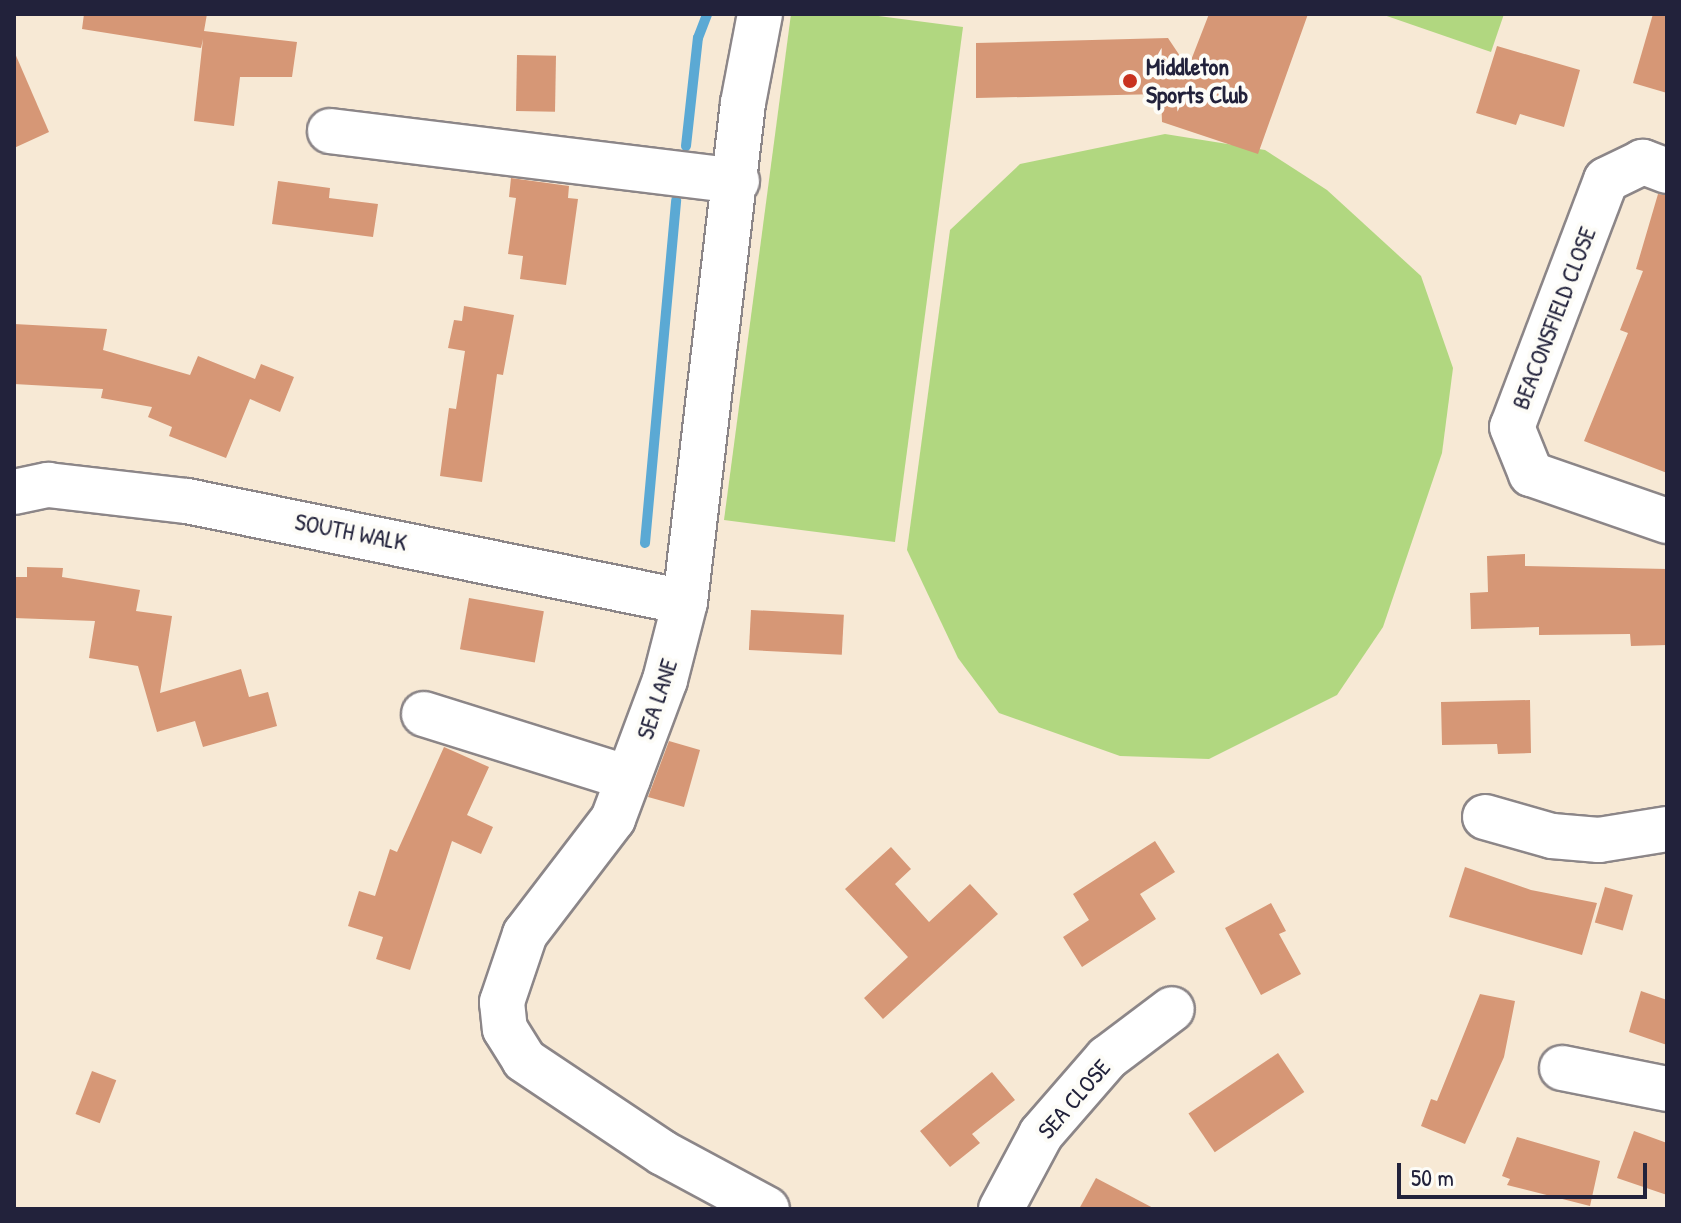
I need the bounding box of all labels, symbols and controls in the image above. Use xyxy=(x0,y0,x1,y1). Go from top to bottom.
place label: Middleton Sports Club xyxy=(1146,53,1248,109)
marker: Middleton Sports Club xyxy=(1121,72,1139,90)
street label: BEACONSFIELD CLOSE xyxy=(1506,223,1602,413)
street label: SOUTH WALK xyxy=(293,507,409,557)
street label: SEA LANE xyxy=(631,655,683,743)
street label: SEA CLOSE xyxy=(1032,1053,1116,1145)
scale bar xyxy=(1401,1147,1651,1197)
text: 50 m xyxy=(1411,1161,1454,1193)

